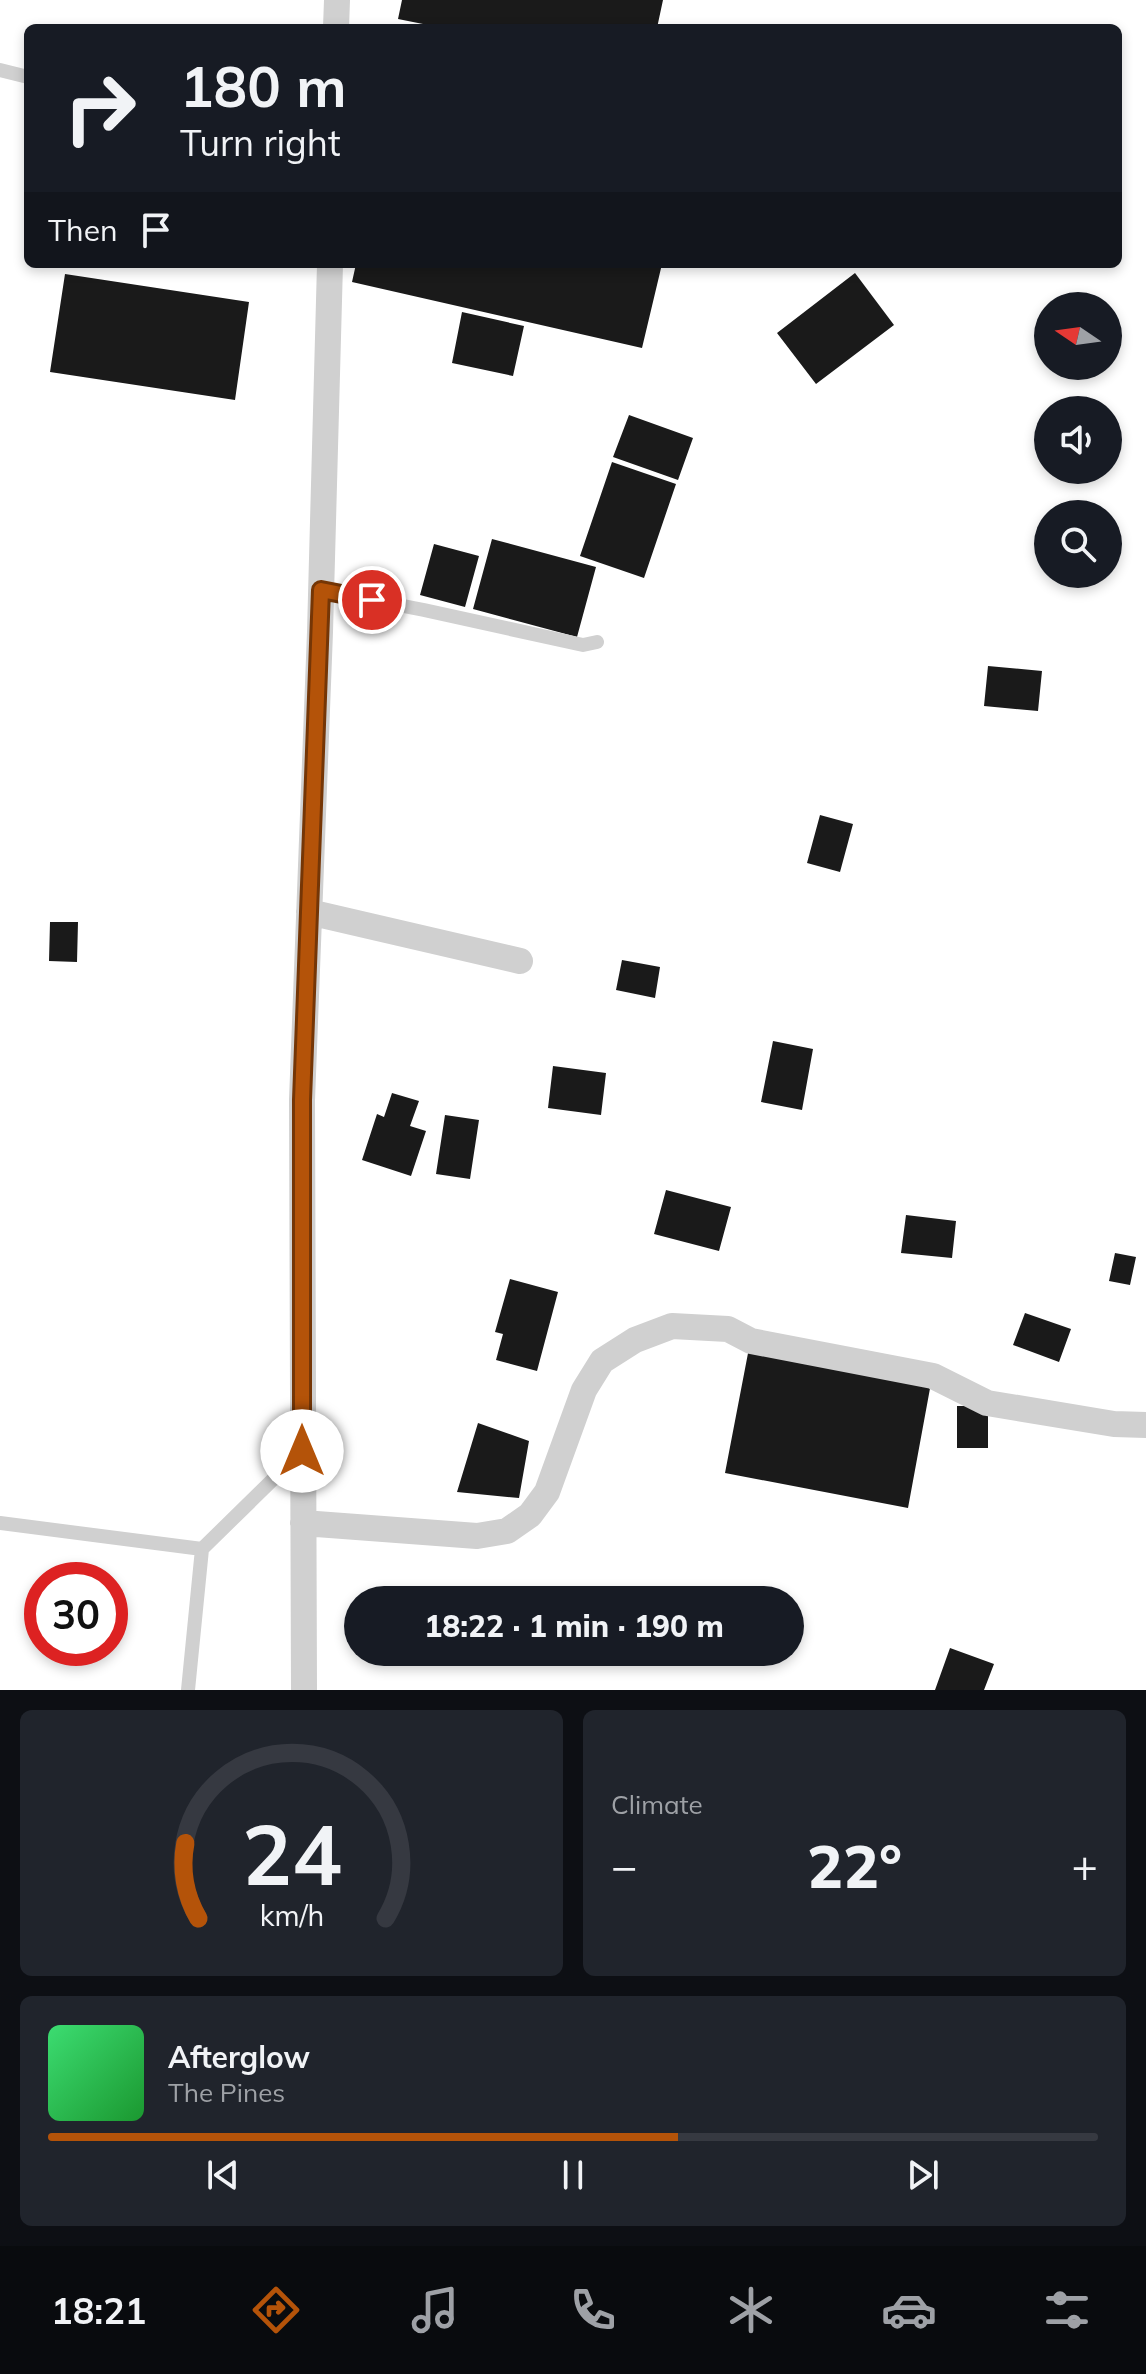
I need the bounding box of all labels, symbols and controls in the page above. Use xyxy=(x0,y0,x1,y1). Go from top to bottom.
text: 180 m xyxy=(180,51,347,121)
icon: right xyxy=(48,56,152,160)
text: Turn right xyxy=(180,120,341,165)
icon: arrive xyxy=(134,208,178,252)
text: Then xyxy=(48,211,118,249)
north arrow xyxy=(1034,292,1122,380)
map controls xyxy=(1034,292,1122,588)
button: sound xyxy=(1034,396,1122,484)
button: search xyxy=(1034,500,1122,588)
pin xyxy=(338,566,406,634)
icon: arrive xyxy=(350,578,394,622)
position arrow xyxy=(260,1409,344,1493)
speed limit sign: 30 xyxy=(24,1562,128,1666)
text: 18:22 · 1 min · 190 m xyxy=(424,1607,724,1645)
text: Climate xyxy=(611,1788,703,1821)
text: 24 xyxy=(242,1801,341,1906)
text: 22° xyxy=(807,1828,902,1903)
text: − xyxy=(611,1838,637,1893)
text: + xyxy=(1072,1838,1098,1893)
text: km/h xyxy=(259,1897,324,1933)
text: Afterglow xyxy=(168,2038,310,2076)
text: The Pines xyxy=(168,2076,285,2109)
icon: previous xyxy=(201,2153,245,2197)
icon: pause xyxy=(551,2153,595,2197)
icon: next xyxy=(901,2153,945,2197)
icon: directions xyxy=(248,2282,304,2338)
icon: music xyxy=(407,2282,463,2338)
icon: phone xyxy=(565,2282,621,2338)
icon: climate xyxy=(723,2282,779,2338)
icon: car xyxy=(881,2282,937,2338)
icon: filters xyxy=(1039,2282,1095,2338)
text: 18:21 xyxy=(51,2288,146,2333)

